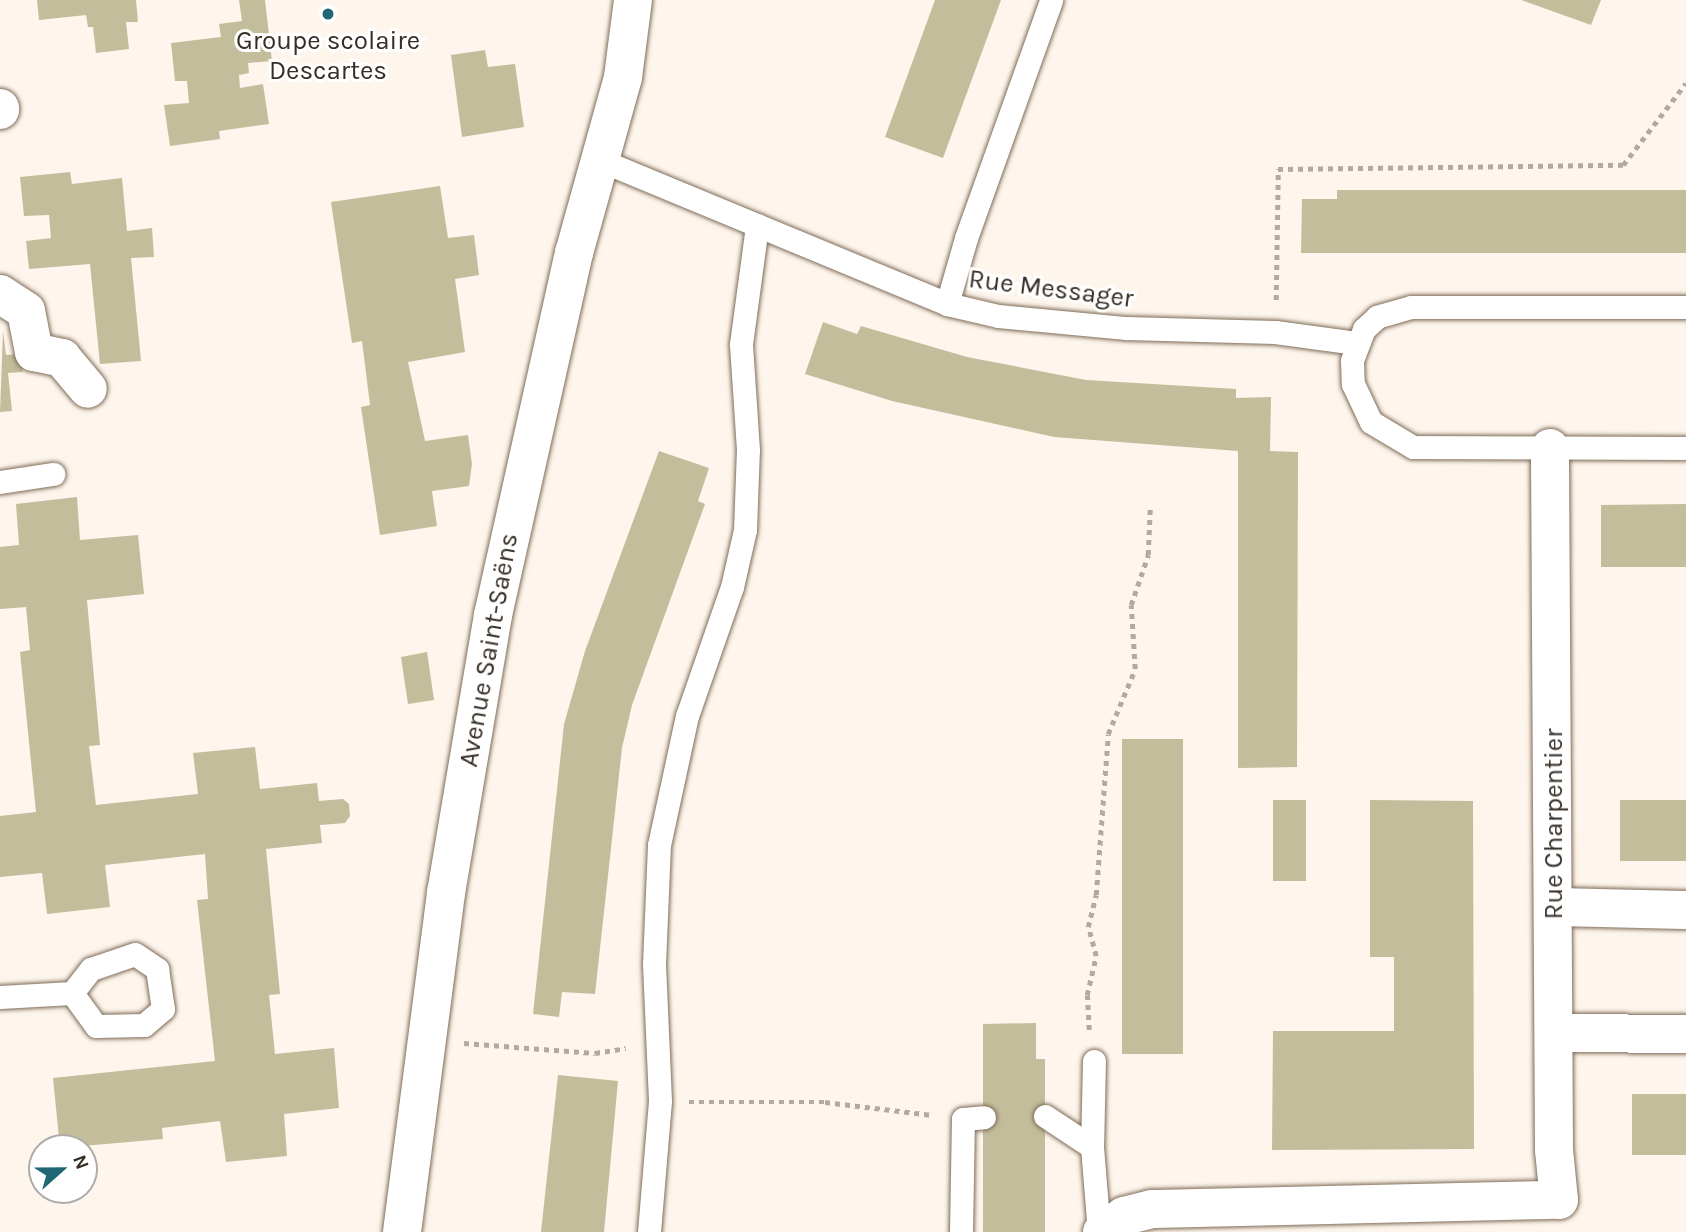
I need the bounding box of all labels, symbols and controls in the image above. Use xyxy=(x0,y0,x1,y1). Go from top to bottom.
marker: Groupe scolaire Descartes xyxy=(320,6,336,22)
place label: Groupe scolaire Descartes xyxy=(236,25,420,86)
street label: Rue Messager xyxy=(967,263,1135,315)
street label: Avenue Saint-Saëns xyxy=(453,531,525,769)
street label: Rue Charpentier xyxy=(1538,728,1570,920)
north arrow xyxy=(28,1134,98,1204)
text: N xyxy=(68,1152,93,1172)

